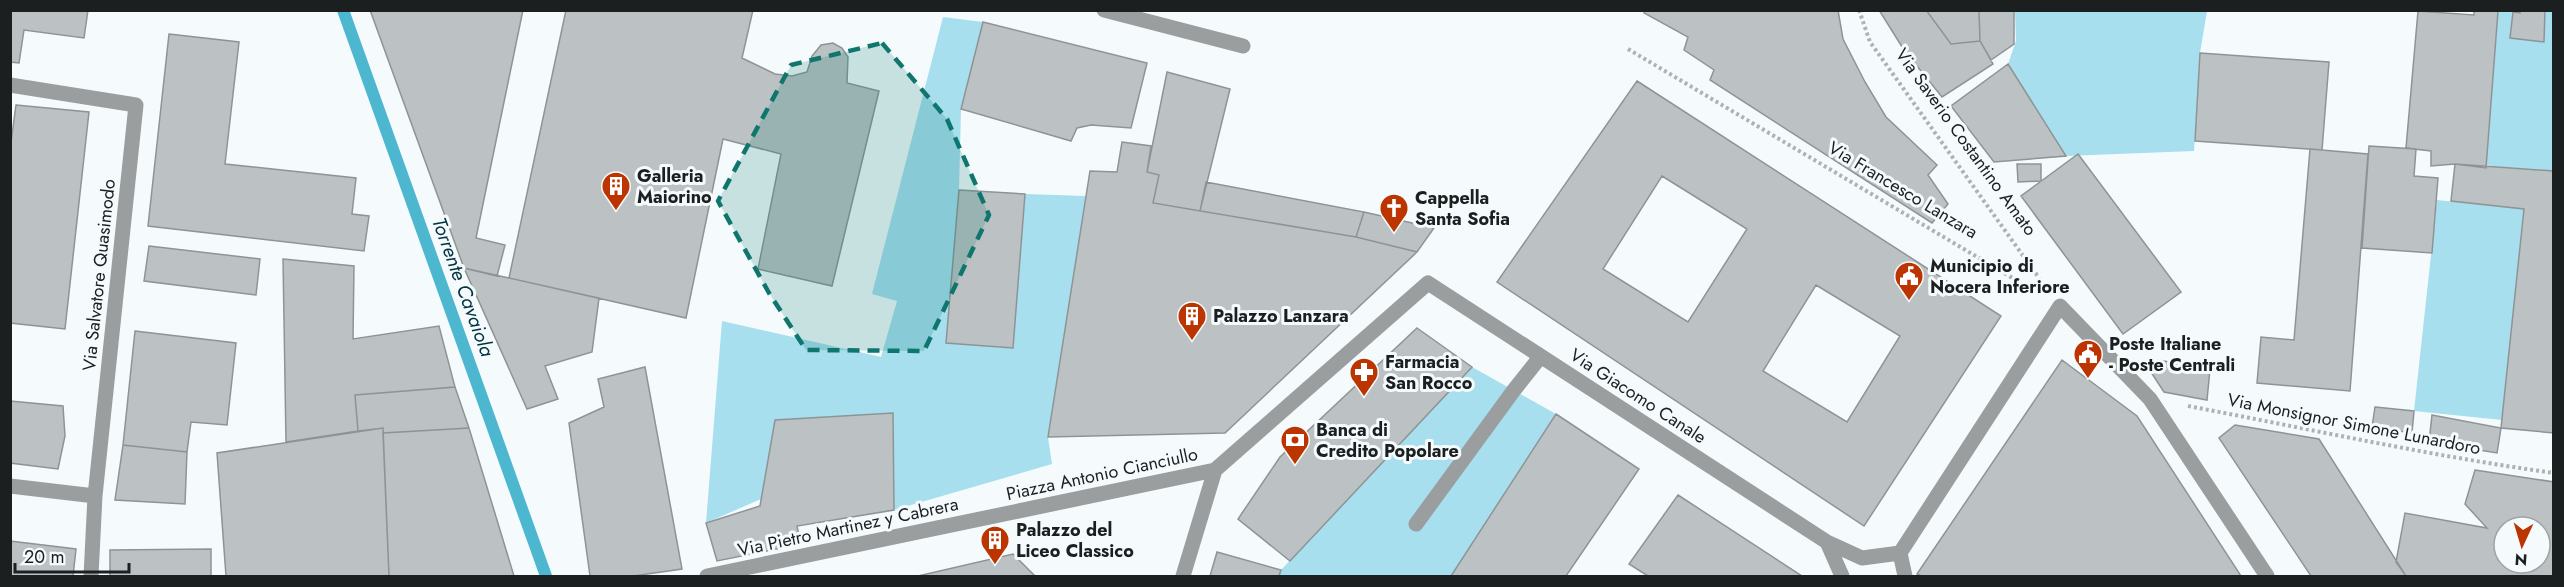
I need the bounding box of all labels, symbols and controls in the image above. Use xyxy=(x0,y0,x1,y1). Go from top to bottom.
street label: Via Saverio Costantino Amato xyxy=(1889,43,2043,241)
street label: Via Francesco Lanzara xyxy=(1823,135,1983,245)
place label: Galleria Maiorino xyxy=(637,163,712,210)
building icon: Galleria Maiorino xyxy=(600,170,632,212)
street label: Via Salvatore Quasimodo xyxy=(76,178,122,372)
place label: Cappella Santa Sofia xyxy=(1415,185,1510,232)
church icon: Cappella Santa Sofia xyxy=(1378,192,1410,234)
water label: Torrente Cavaiola xyxy=(424,213,502,361)
place label: Municipio di Nocera Inferiore xyxy=(1930,253,2070,300)
public building icon: Municipio di Nocera Inferiore xyxy=(1893,260,1925,302)
building icon: Palazzo Lanzara xyxy=(1176,300,1208,342)
place label: Palazzo Lanzara xyxy=(1213,303,1349,329)
place label: Poste Italiane - Poste Centrali xyxy=(2109,331,2235,378)
public building icon: Poste Italiane - Poste Centrali xyxy=(2072,338,2104,380)
street label: Via Giacomo Canale xyxy=(1565,342,1711,450)
place label: Farmacia San Rocco xyxy=(1385,349,1473,396)
pharmacy icon: Farmacia San Rocco xyxy=(1348,356,1380,398)
street label: Via Monsignor Simone Lunardoro xyxy=(2225,387,2483,461)
place label: Banca di Credito Popolare xyxy=(1316,417,1459,464)
bank icon: Banca di Credito Popolare xyxy=(1279,424,1311,466)
street label: Piazza Antonio Cianciullo xyxy=(1004,441,1200,507)
street label: Via Pietro Martinez y Cabrera xyxy=(735,491,961,563)
north arrow xyxy=(2492,515,2552,575)
place label: Palazzo del Liceo Classico xyxy=(1016,517,1134,564)
building icon: Palazzo del Liceo Classico xyxy=(979,524,1011,566)
scale bar xyxy=(15,536,129,574)
text: 20 m xyxy=(24,544,64,570)
text: N xyxy=(2514,548,2528,571)

